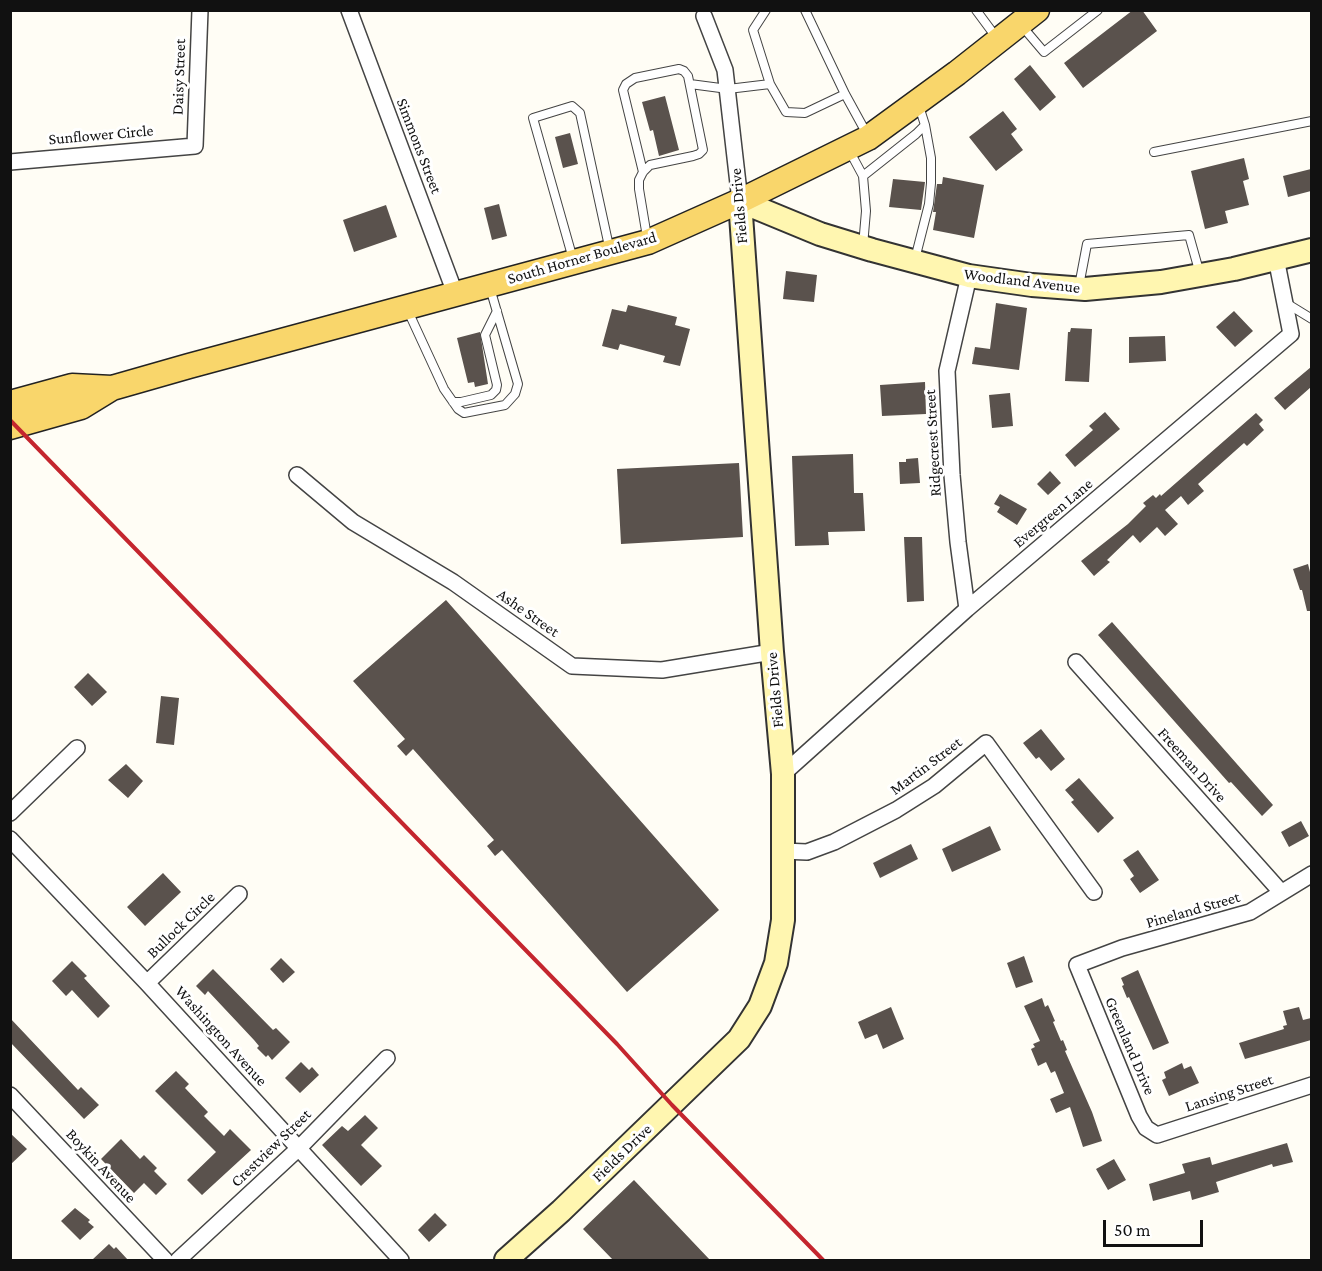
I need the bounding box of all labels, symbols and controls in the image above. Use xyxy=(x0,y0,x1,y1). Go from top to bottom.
street label: Daisy Street xyxy=(168,39,190,115)
street label: Simmons Street xyxy=(392,96,446,196)
street label: Sunflower Circle xyxy=(48,121,154,149)
street label: Fields Drive xyxy=(726,167,752,245)
street label: South Horner Boulevard xyxy=(505,228,659,288)
street label: Woodland Avenue xyxy=(963,264,1081,298)
street label: Ridgecrest Street xyxy=(921,389,945,497)
street label: Evergreen Lane xyxy=(1009,474,1097,552)
street label: Ashe Street xyxy=(493,585,563,641)
street label: Fields Drive xyxy=(762,651,788,729)
street label: Freeman Drive xyxy=(1153,724,1231,806)
street label: Martin Street xyxy=(886,733,966,799)
street label: Pineland Street xyxy=(1144,887,1242,933)
street label: Bullock Circle xyxy=(143,888,219,962)
street label: Washington Avenue xyxy=(171,982,271,1090)
street label: Greenland Drive xyxy=(1101,994,1159,1098)
street label: Lansing Street xyxy=(1183,1070,1275,1116)
street label: Crestview Street xyxy=(227,1105,315,1191)
street label: Fields Drive xyxy=(588,1120,656,1186)
street label: Boykin Avenue xyxy=(62,1125,140,1207)
scale bar xyxy=(1106,1208,1206,1246)
text: 50 m xyxy=(1114,1220,1151,1240)

